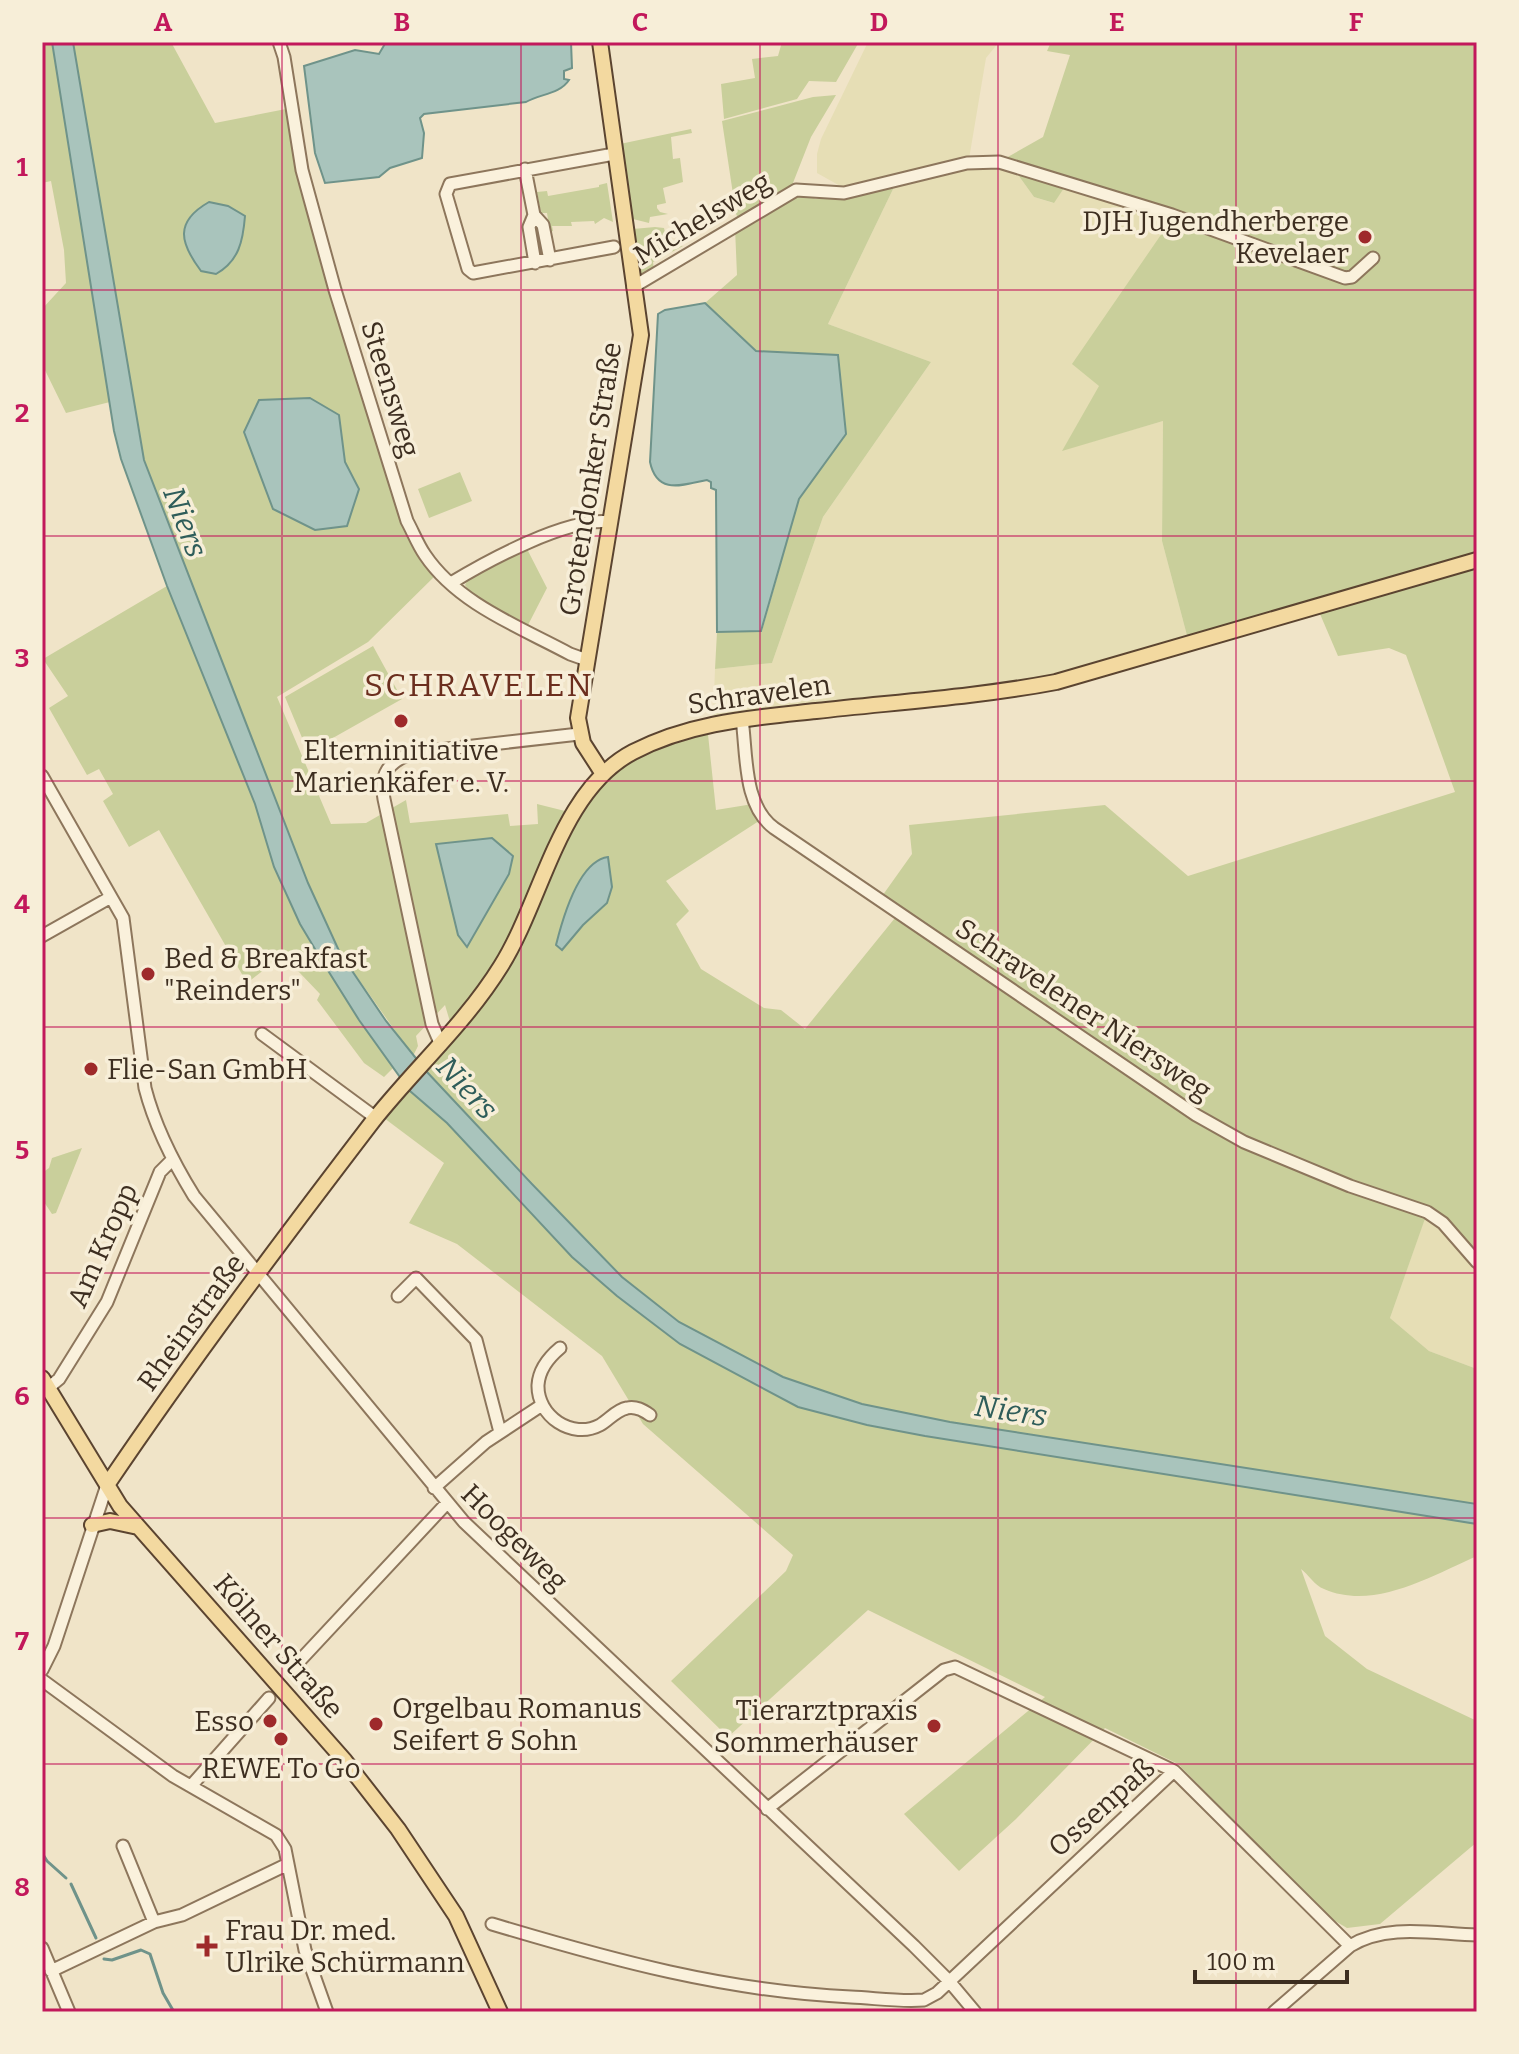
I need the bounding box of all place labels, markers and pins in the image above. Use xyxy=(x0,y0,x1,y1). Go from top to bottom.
place label: DJH Jugendherberge Kevelaer xyxy=(1082,205,1349,270)
marker: DJH Jugendherberge Kevelaer xyxy=(1356,228,1374,246)
marker: Elterninitiative Marienkäfer e. V. xyxy=(392,712,410,730)
place label: Elterninitiative Marienkäfer e. V. xyxy=(293,734,509,799)
place label: Bed & Breakfast "Reinders" xyxy=(164,942,368,1007)
marker: Bed & Breakfast "Reinders" xyxy=(139,965,157,983)
place label: Flie-San GmbH xyxy=(107,1053,308,1086)
marker: Flie-San GmbH xyxy=(82,1060,100,1078)
place label: Orgelbau Romanus Seifert & Sohn xyxy=(392,1692,642,1757)
place label: Tierarztpraxis Sommerhäuser xyxy=(714,1694,918,1759)
place label: Esso xyxy=(194,1705,254,1738)
marker: Esso xyxy=(261,1712,279,1730)
marker: Orgelbau Romanus Seifert & Sohn xyxy=(367,1715,385,1733)
marker: Tierarztpraxis Sommerhäuser xyxy=(925,1717,943,1735)
marker: REWE To Go xyxy=(272,1730,290,1748)
place label: REWE To Go xyxy=(201,1752,361,1785)
place label: Frau Dr. med. Ulrike Schürmann xyxy=(225,1914,465,1979)
marker: Frau Dr. med. Ulrike Schürmann xyxy=(196,1935,218,1957)

